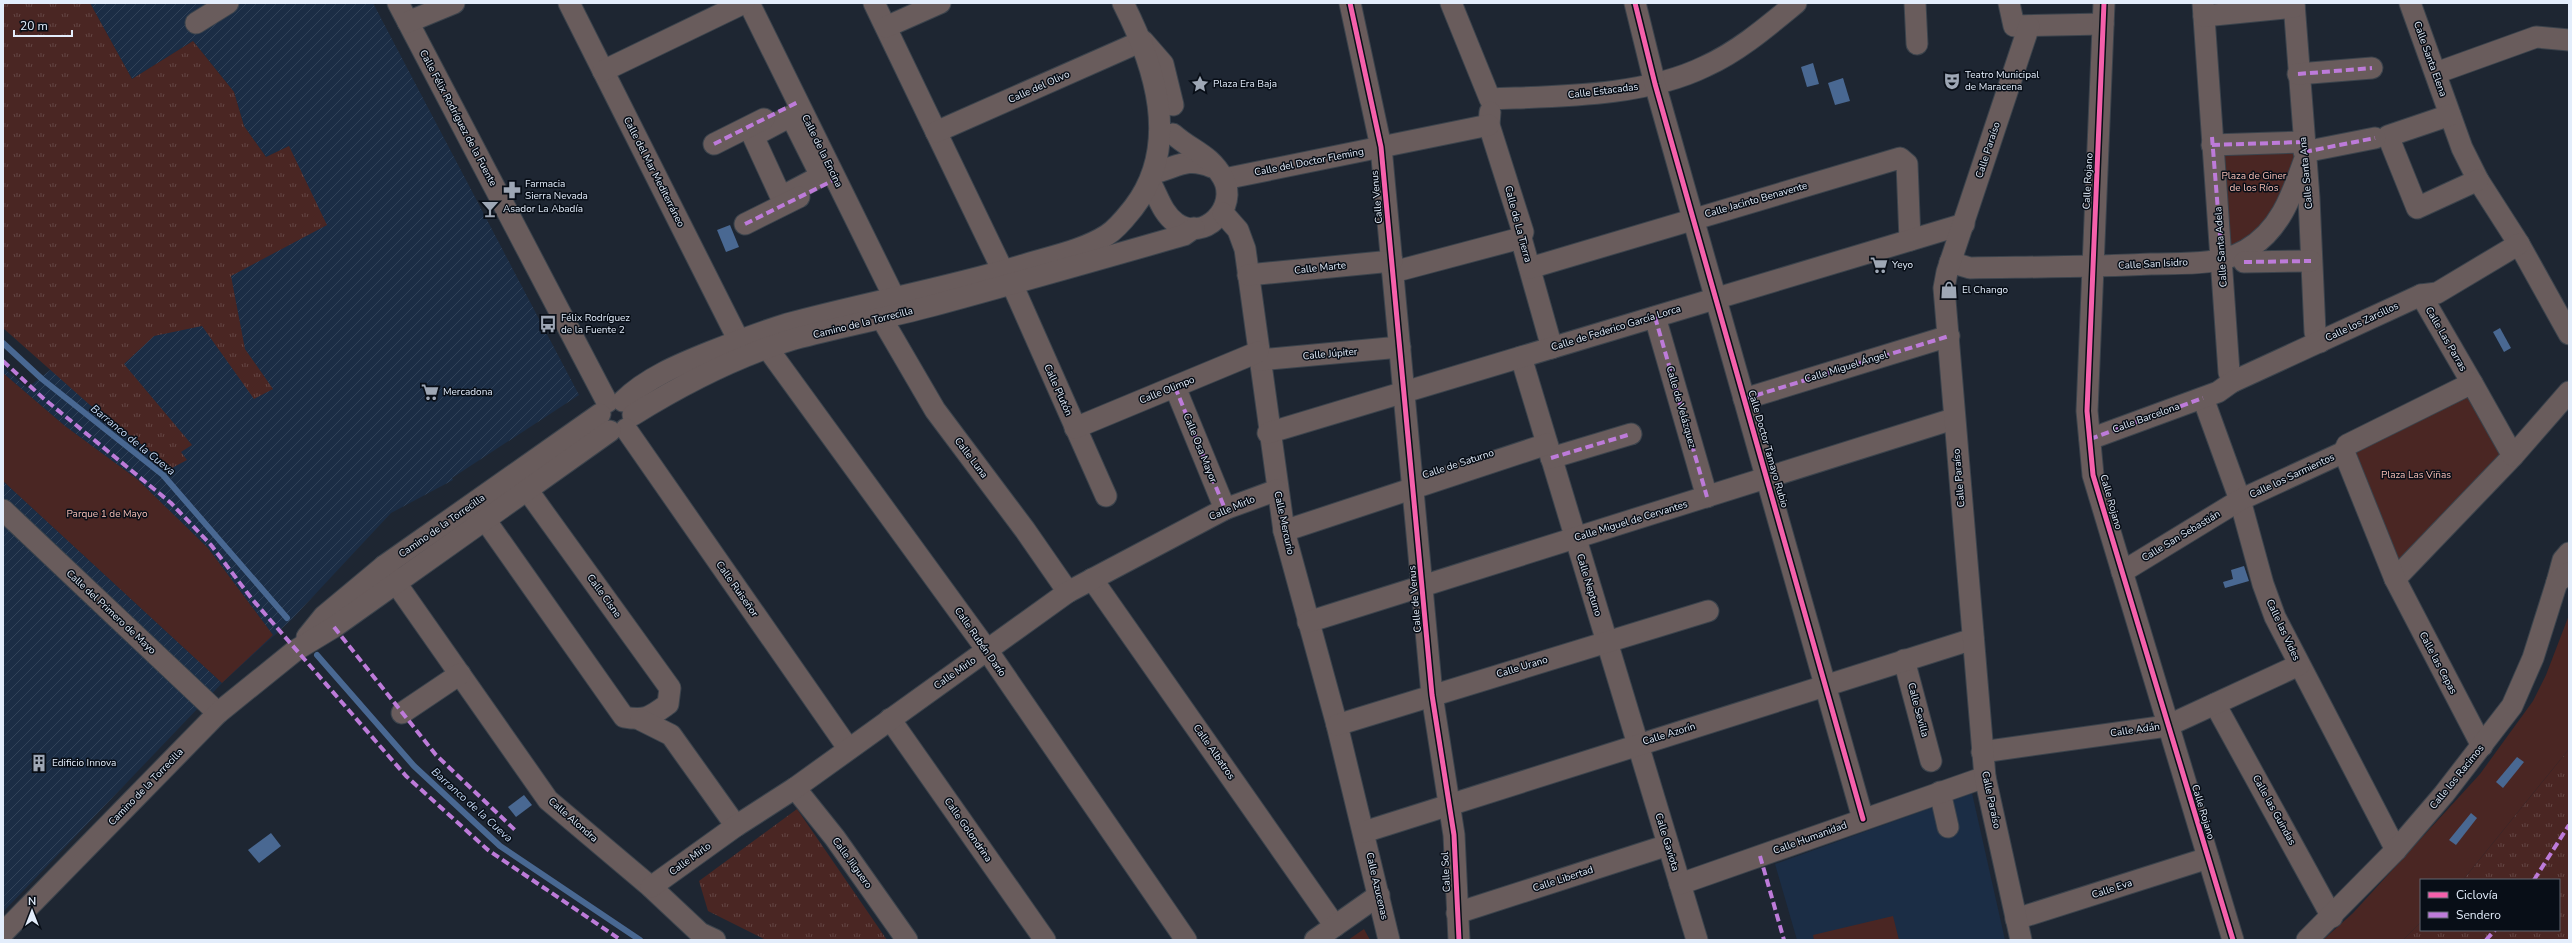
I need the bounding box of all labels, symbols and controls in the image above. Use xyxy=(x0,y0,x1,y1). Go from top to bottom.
scale bar xyxy=(14,12,72,38)
text: 20 m xyxy=(20,18,48,34)
street label: Calle Santa Elena xyxy=(2410,19,2450,99)
street label: Calle Félix Rodríguez de la Fuente xyxy=(416,47,500,189)
street label: Calle del Olivo xyxy=(1006,67,1072,107)
place label: Teatro Municipal de Maracena xyxy=(1965,68,2039,94)
theatre icon: Teatro Municipal de Maracena xyxy=(1942,71,1962,91)
place icon: Plaza Era Baja xyxy=(1190,74,1210,94)
place label: Plaza Era Baja xyxy=(1213,77,1277,91)
street label: Calle Estacadas xyxy=(1567,80,1639,102)
street label: Calle de la Encina xyxy=(798,112,846,190)
street label: Calle del Mar Mediterráneo xyxy=(620,114,688,230)
street label: Calle Paraíso xyxy=(1972,120,2004,180)
street label: Calle Santa Ana xyxy=(2296,136,2316,210)
street label: Calle del Doctor Fleming xyxy=(1253,144,1365,179)
street label: Calle Rojano xyxy=(2080,152,2096,210)
park label: Plaza de Giner de los Ríos xyxy=(2222,169,2287,195)
street label: Calle Venus xyxy=(1368,170,1386,224)
place label: Farmacia Sierra Nevada xyxy=(525,177,588,203)
street label: Calle Jacinto Benavente xyxy=(1703,179,1809,221)
pharmacy icon: Farmacia Sierra Nevada xyxy=(502,180,522,200)
street label: Calle de La Tierra xyxy=(1501,184,1535,264)
bar icon: Asador La Abadía xyxy=(480,199,500,219)
place label: Asador La Abadía xyxy=(503,202,583,216)
street label: Calle Santa Adela xyxy=(2211,206,2231,288)
supermarket icon: Yeyo xyxy=(1869,255,1889,275)
street label: Calle San Isidro xyxy=(2118,255,2189,273)
street label: Calle Marte xyxy=(1293,258,1347,278)
place label: Yeyo xyxy=(1891,258,1913,272)
shop icon: El Chango xyxy=(1939,280,1959,300)
place label: El Chango xyxy=(1962,283,2009,297)
street label: Calle los Zarcillos xyxy=(2323,299,2401,345)
street label: Calle de Federico García Lorca xyxy=(1549,302,1683,354)
street label: Camino de la Torrecilla xyxy=(812,304,914,342)
street label: Calle Las Parras xyxy=(2422,304,2470,374)
place label: Félix Rodríguez de la Fuente 2 xyxy=(561,311,630,337)
bus stop icon: Félix Rodríguez de la Fuente 2 xyxy=(538,314,558,334)
street label: Calle Júpiter xyxy=(1302,345,1358,363)
street label: Calle Miguel Ángel xyxy=(1803,348,1889,386)
street label: Calle Plutón xyxy=(1040,362,1076,418)
street label: Calle de Velázquez xyxy=(1663,364,1700,450)
street label: Calle Olimpo xyxy=(1137,372,1197,407)
supermarket icon: Mercadona xyxy=(420,382,440,402)
place label: Mercadona xyxy=(443,385,493,399)
street label: Calle Doctor Tamayo Rubio xyxy=(1744,388,1792,510)
street label: Calle Barcelona xyxy=(2110,399,2182,437)
water label: Barranco de la Cueva xyxy=(88,401,179,479)
street label: Calle Osa Mayor xyxy=(1180,411,1221,485)
street label: Calle Luna xyxy=(951,435,991,481)
street label: Calle de Saturno xyxy=(1420,446,1496,482)
street label: Calle Paraíso xyxy=(1949,448,1969,508)
street label: Calle los Sarmientos xyxy=(2247,450,2337,502)
park label: Plaza Las Viñas xyxy=(2381,468,2451,482)
street label: Calle Rojano xyxy=(2096,473,2126,532)
street label: Calle Mercurio xyxy=(1270,490,1298,557)
street label: Camino de la Torrecilla xyxy=(396,491,488,561)
street label: Calle Mirlo xyxy=(1207,492,1257,524)
street label: Calle Miguel de Cervantes xyxy=(1573,497,1690,545)
park label: Parque 1 de Mayo xyxy=(67,507,148,521)
street label: Calle San Sebastián xyxy=(2139,507,2223,565)
street label: Calle Neptuno xyxy=(1573,552,1605,618)
street label: Calle Ruiseñor xyxy=(713,558,762,620)
street label: Calle de Venus xyxy=(1405,565,1425,633)
street label: Calle del Primero de Mayo xyxy=(63,567,159,658)
street label: Calle Cisne xyxy=(583,571,625,621)
street label: Calle las Vides xyxy=(2263,597,2303,663)
street label: Calle Rubén Darío xyxy=(951,605,1009,680)
street label: Calle las Cepas xyxy=(2416,629,2460,697)
street label: Calle Urano xyxy=(1495,652,1550,681)
street label: Calle Mirlo xyxy=(931,653,979,693)
street label: Calle Sevilla xyxy=(1904,681,1932,739)
street label: Calle Azorín xyxy=(1641,719,1697,749)
street label: Calle Adán xyxy=(2109,720,2161,740)
street label: Calle Albatros xyxy=(1190,722,1238,783)
street label: Calle los Racimos xyxy=(2427,742,2488,812)
street label: Camino de la Torrecilla xyxy=(105,745,187,829)
building icon: Edificio Innova xyxy=(29,753,49,773)
place label: Edificio Innova xyxy=(52,756,116,770)
water label: Barranco de la Cueva xyxy=(428,764,516,846)
street label: Calle Paraíso xyxy=(1978,770,2004,831)
street label: Calle las Guindas xyxy=(2249,772,2299,848)
street label: Calle Rojano xyxy=(2188,783,2218,842)
street label: Calle Alondra xyxy=(545,794,601,846)
street label: Calle Golondrina xyxy=(941,795,995,865)
street label: Calle Gaviota xyxy=(1652,811,1682,873)
street label: Calle Humanidad xyxy=(1771,818,1849,858)
street label: Calle Jilguero xyxy=(829,835,876,892)
street label: Calle Mirlo xyxy=(666,839,714,879)
street label: Calle Azucenas xyxy=(1362,851,1392,921)
street label: Calle Sol xyxy=(1438,851,1454,892)
street label: Calle Libertad xyxy=(1531,863,1595,895)
street label: Calle Eva xyxy=(2090,876,2134,902)
legend xyxy=(2420,879,2560,931)
text: Ciclovía xyxy=(2456,887,2498,903)
north arrow xyxy=(12,891,52,931)
text: N xyxy=(28,894,36,909)
text: Sendero xyxy=(2456,907,2501,923)

